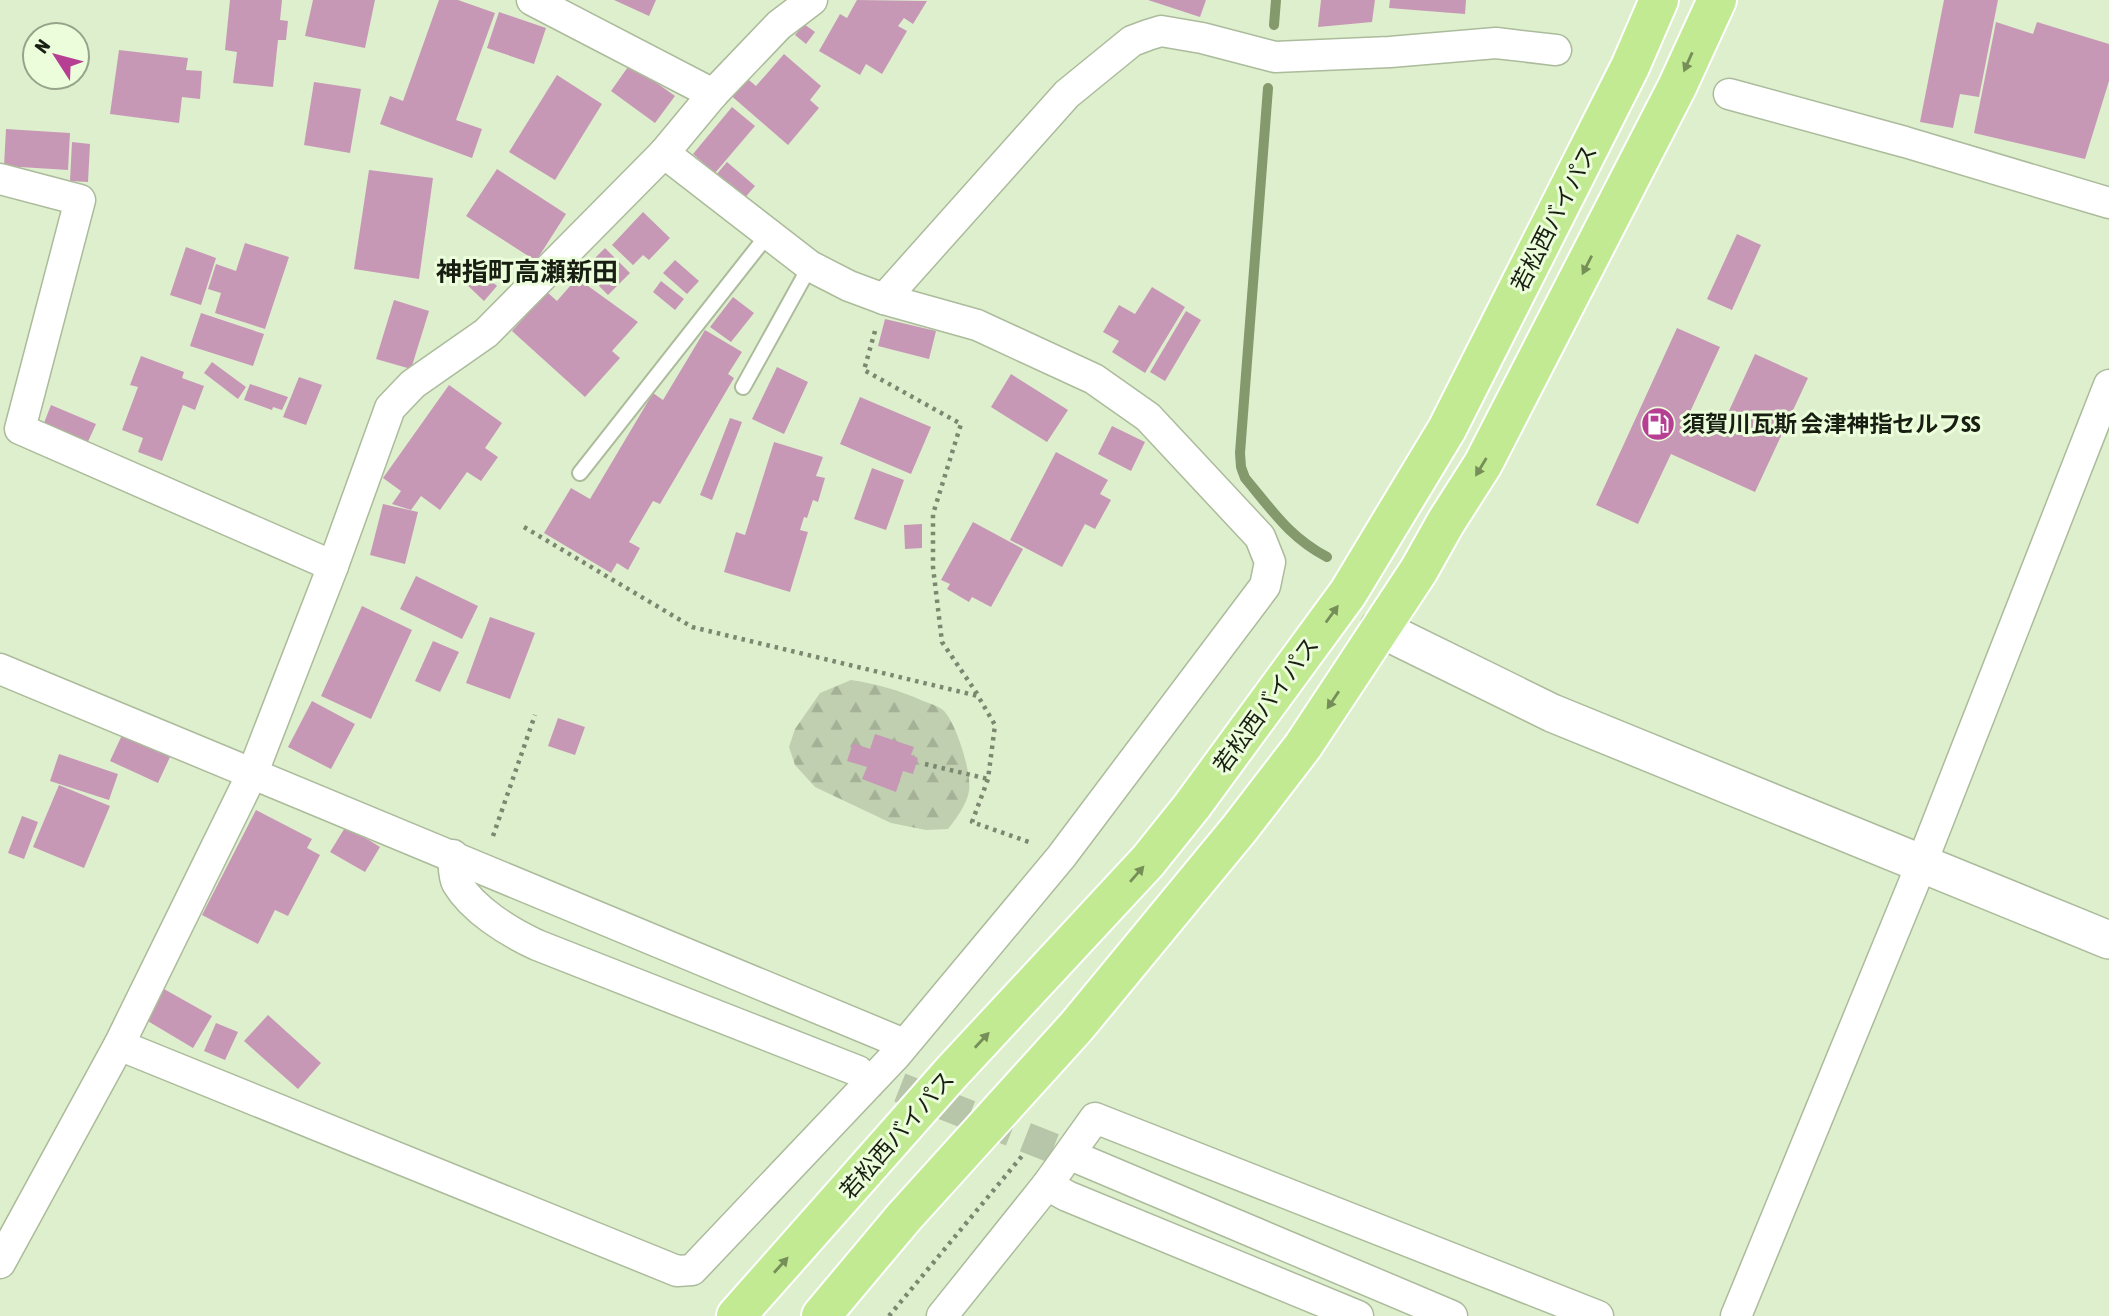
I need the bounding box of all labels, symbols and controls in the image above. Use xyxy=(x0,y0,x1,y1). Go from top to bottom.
north arrow xyxy=(21,21,91,91)
text: N xyxy=(30,35,54,57)
one-way arrow xyxy=(1682,52,1694,72)
street label: 若松西バイパス xyxy=(1506,141,1602,295)
one-way arrow xyxy=(1581,255,1592,275)
district label: 神指町高瀬新田 xyxy=(436,257,618,287)
fuel station icon: 須賀川瓦斯 会津神指セルフSS xyxy=(1639,405,1677,443)
place label: 須賀川瓦斯 会津神指セルフSS xyxy=(1682,411,1981,437)
one-way arrow xyxy=(1475,457,1487,476)
one-way arrow xyxy=(1325,605,1339,623)
street label: 若松西バイパス xyxy=(1208,632,1324,778)
one-way arrow xyxy=(1326,691,1340,709)
one-way arrow xyxy=(1129,865,1145,883)
one-way arrow xyxy=(973,1032,989,1049)
street label: 若松西バイパス xyxy=(835,1066,959,1204)
one-way arrow xyxy=(773,1257,789,1274)

